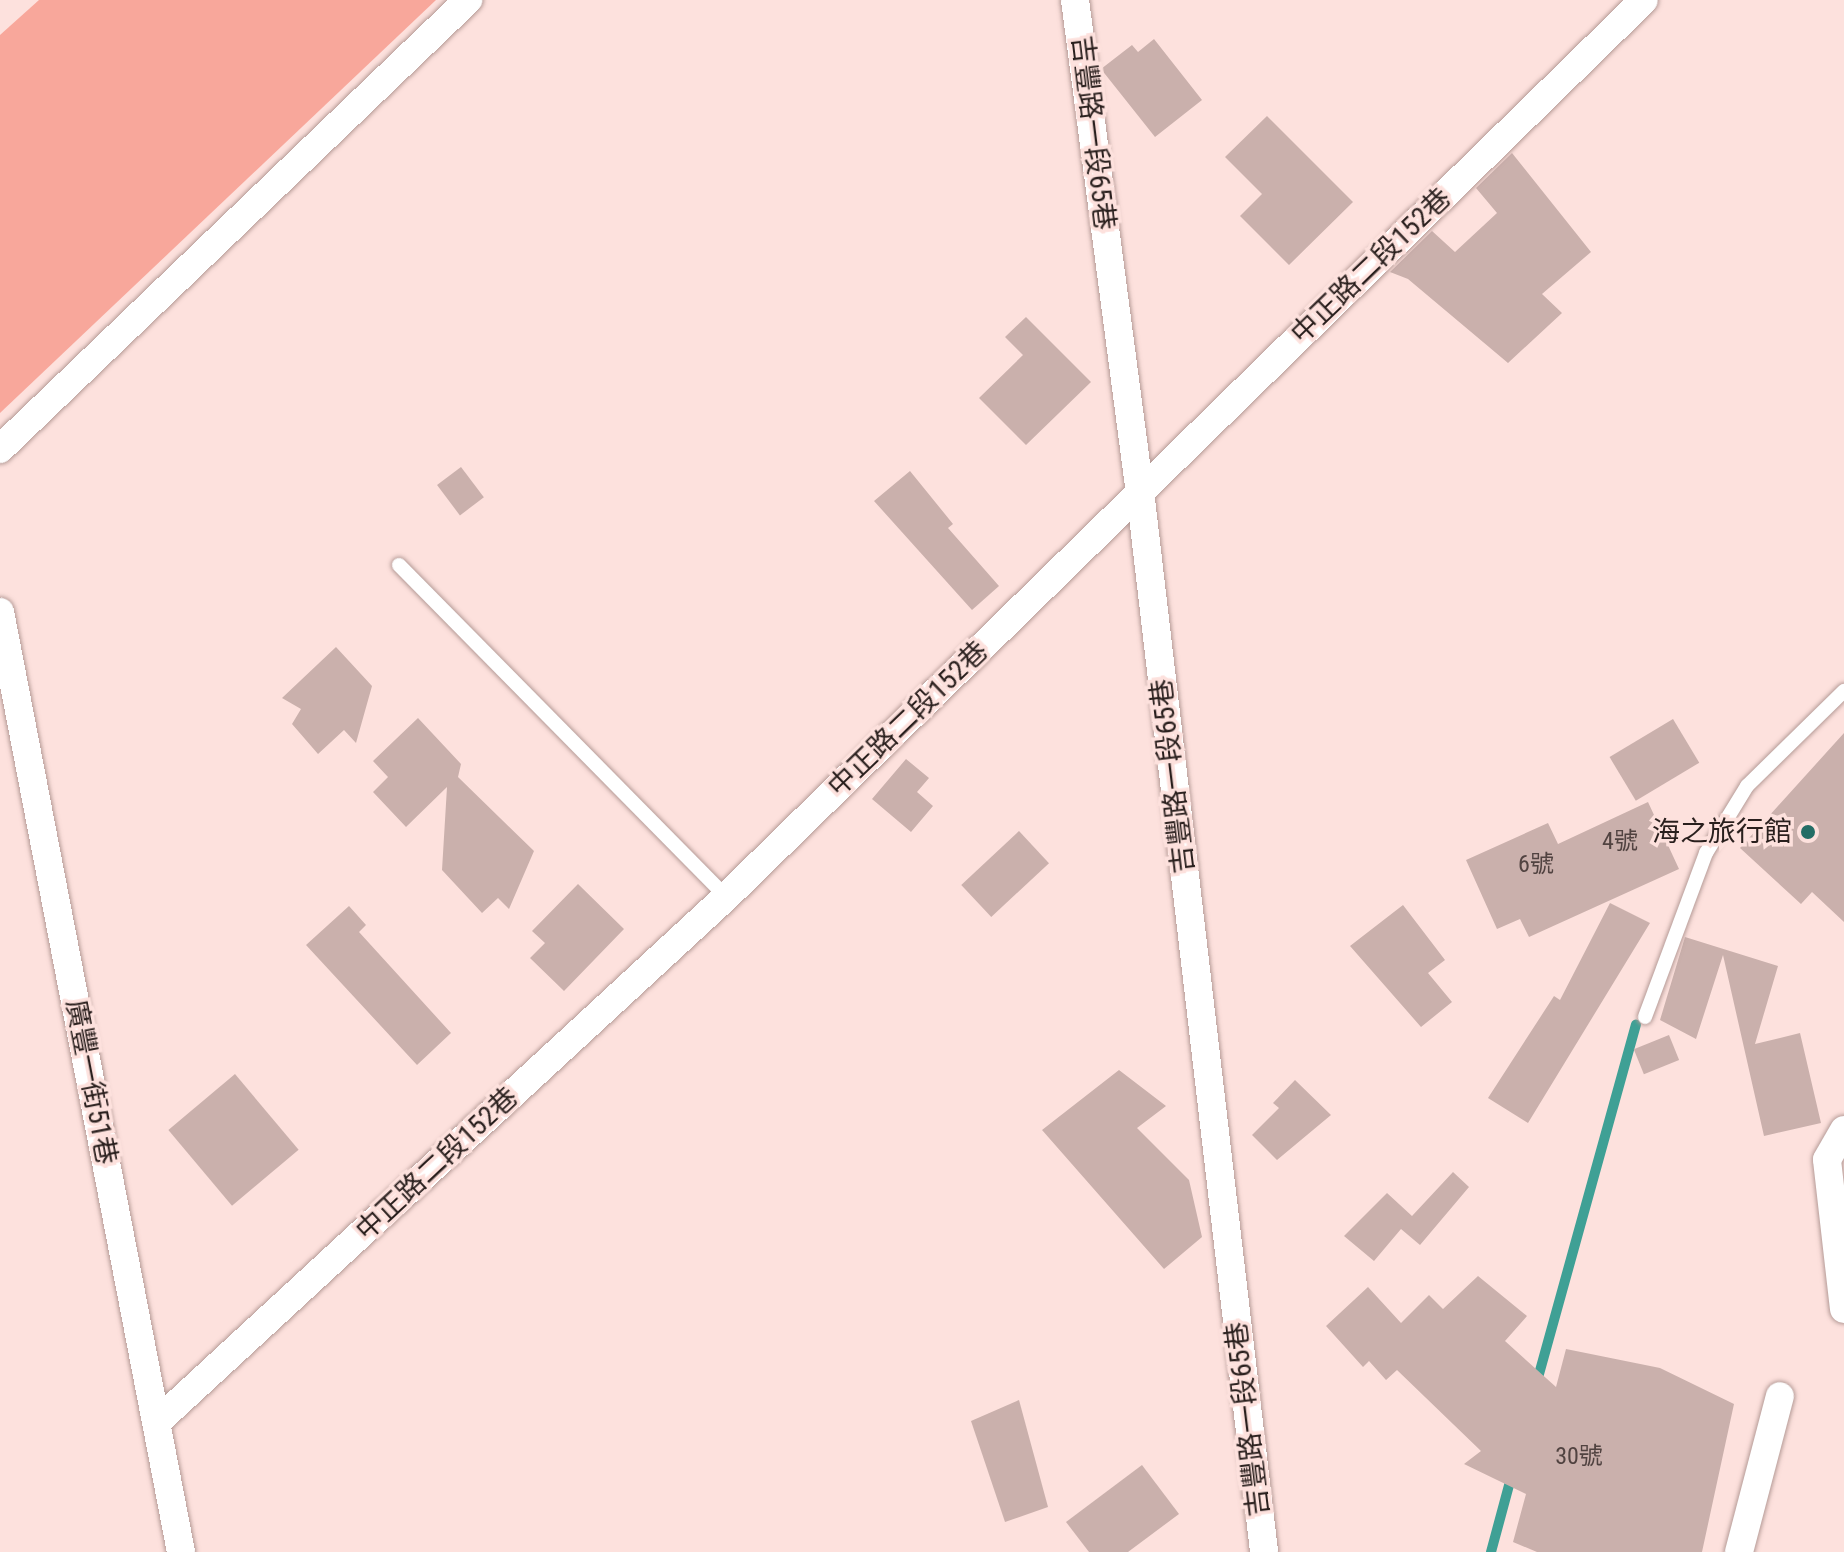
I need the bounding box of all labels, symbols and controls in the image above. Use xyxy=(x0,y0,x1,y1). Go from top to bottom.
street label: 吉豐路一段65巷 xyxy=(1064,34,1122,232)
street label: 中正路二段152巷 xyxy=(1284,181,1458,351)
street label: 中正路二段152巷 xyxy=(821,634,995,804)
street label: 吉豐路一段65巷 xyxy=(1144,677,1202,875)
place label: 海之旅行館 xyxy=(1652,815,1792,849)
marker: 海之旅行館 xyxy=(1799,823,1817,841)
house number: 4號 xyxy=(1602,828,1638,856)
house number: 6號 xyxy=(1518,851,1554,879)
street label: 廣豐一街51巷 xyxy=(59,997,123,1167)
street label: 中正路二段152巷 xyxy=(349,1080,525,1248)
street label: 吉豐路一段65巷 xyxy=(1219,1320,1277,1518)
house number: 30號 xyxy=(1555,1443,1603,1471)

